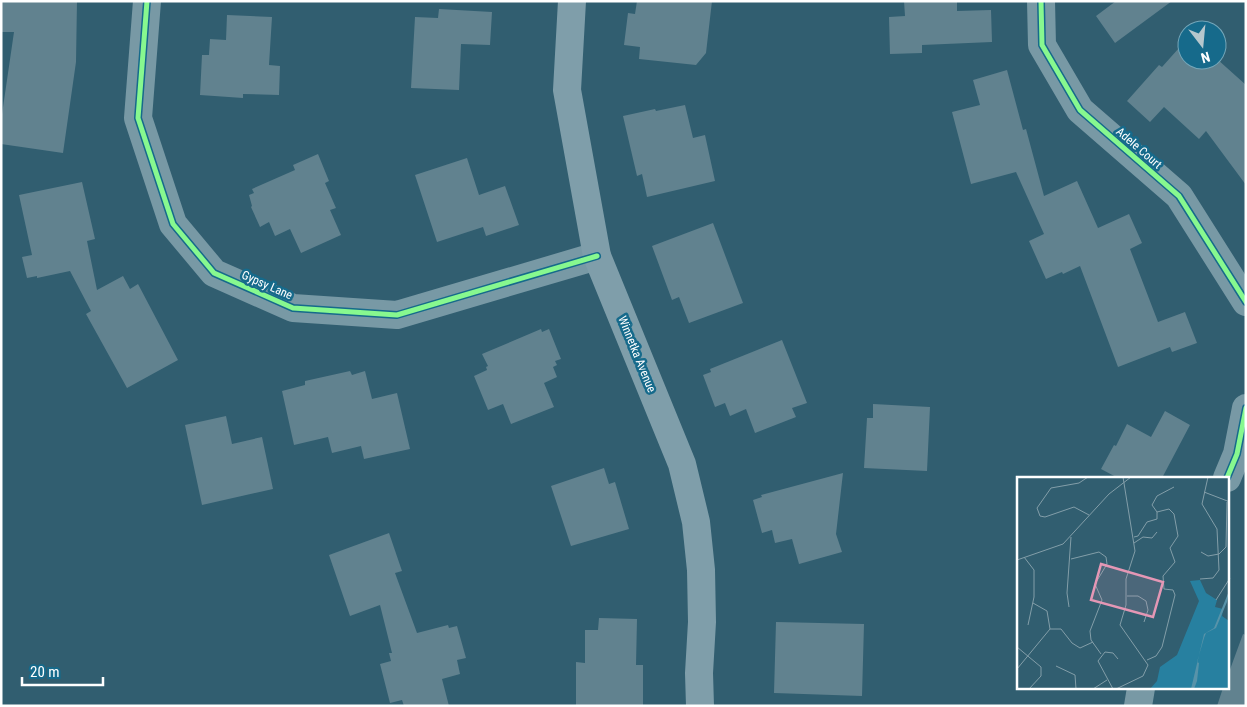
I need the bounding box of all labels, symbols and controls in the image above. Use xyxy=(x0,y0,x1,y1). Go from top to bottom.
north arrow xyxy=(1177,20,1227,70)
text: N xyxy=(1199,49,1212,66)
street label: Adele Court xyxy=(1113,124,1165,172)
street label: Gypsy Lane xyxy=(239,268,295,303)
street label: Winnetka Avenue xyxy=(615,314,659,395)
inset map xyxy=(1017,477,1230,690)
scale bar xyxy=(22,654,104,686)
text: 20 m xyxy=(30,663,60,681)

